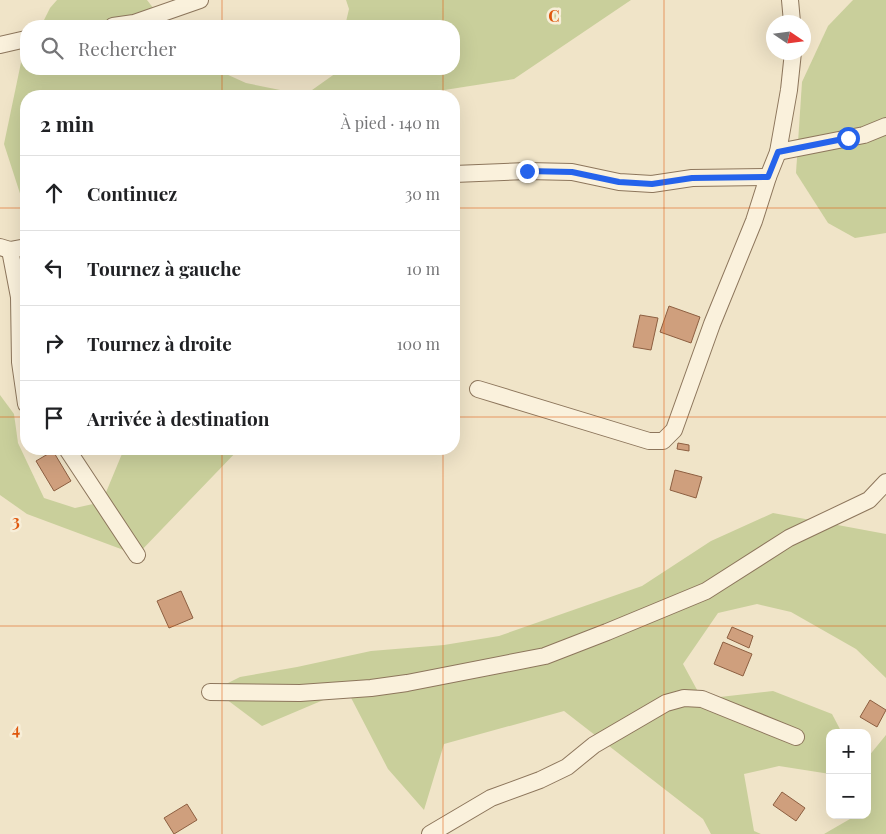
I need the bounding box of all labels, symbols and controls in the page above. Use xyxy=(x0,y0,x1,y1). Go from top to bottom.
text: C xyxy=(548,5,560,26)
north arrow xyxy=(766,15,811,60)
search box xyxy=(20,20,460,75)
icon: search xyxy=(38,34,66,62)
text: Rechercher xyxy=(78,35,177,61)
text: 2 min xyxy=(40,109,94,137)
text: À pied · 140 m xyxy=(341,112,440,133)
route start xyxy=(837,127,860,150)
route end xyxy=(516,160,539,183)
icon: ahead xyxy=(40,179,68,207)
text: Continuez xyxy=(87,180,177,206)
text: 30 m xyxy=(405,183,440,204)
icon: left xyxy=(40,254,68,282)
text: Tournez à gauche xyxy=(87,255,241,281)
text: 10 m xyxy=(406,258,440,279)
icon: right xyxy=(40,329,68,357)
text: Tournez à droite xyxy=(87,330,232,356)
text: 100 m xyxy=(397,333,440,354)
icon: arrive xyxy=(40,404,68,432)
text: Arrivée à destination xyxy=(87,405,269,431)
text: 3 xyxy=(12,510,20,531)
text: 4 xyxy=(12,718,20,739)
map controls xyxy=(826,729,871,819)
button: + xyxy=(826,729,871,774)
button: − xyxy=(826,774,871,819)

